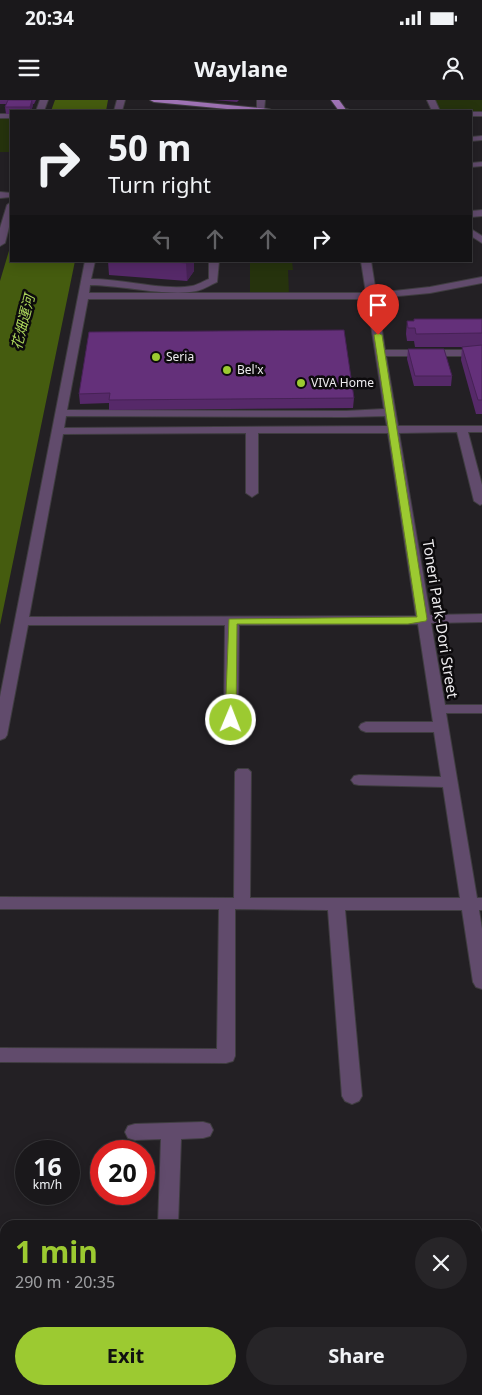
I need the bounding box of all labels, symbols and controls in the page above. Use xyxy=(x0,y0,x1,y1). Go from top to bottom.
text: 20:34 xyxy=(25,5,74,31)
text: Waylane xyxy=(194,53,288,83)
icon: menu xyxy=(15,54,43,82)
icon: person xyxy=(439,54,467,82)
text: 50 m xyxy=(108,124,191,171)
icon: right xyxy=(25,130,90,195)
text: Turn right xyxy=(108,169,211,199)
icon: left xyxy=(148,225,176,253)
icon: ahead xyxy=(201,225,229,253)
icon: ahead xyxy=(254,225,282,253)
icon: right xyxy=(307,225,335,253)
pin xyxy=(357,284,399,335)
water label: 花畑運河 xyxy=(7,290,39,351)
icon: arrive xyxy=(364,291,392,319)
place label: Seria xyxy=(166,348,194,365)
marker: Seria xyxy=(150,351,162,363)
place label: Bel'x xyxy=(237,361,264,378)
marker: Bel'x xyxy=(221,364,233,376)
place label: VIVA Home xyxy=(311,374,374,391)
marker: VIVA Home xyxy=(295,377,307,389)
street label: Toneri Park-Dori Street xyxy=(419,538,464,700)
position arrow xyxy=(204,693,256,745)
speed limit sign: 20 xyxy=(90,1140,155,1205)
text: 16 xyxy=(33,1149,62,1183)
text: km/h xyxy=(33,1176,62,1193)
text: 1 min xyxy=(15,1231,98,1272)
button: close xyxy=(415,1237,467,1289)
text: 290 m · 20:35 xyxy=(15,1271,115,1293)
button: Exit xyxy=(15,1327,236,1385)
button: Share xyxy=(246,1327,467,1385)

